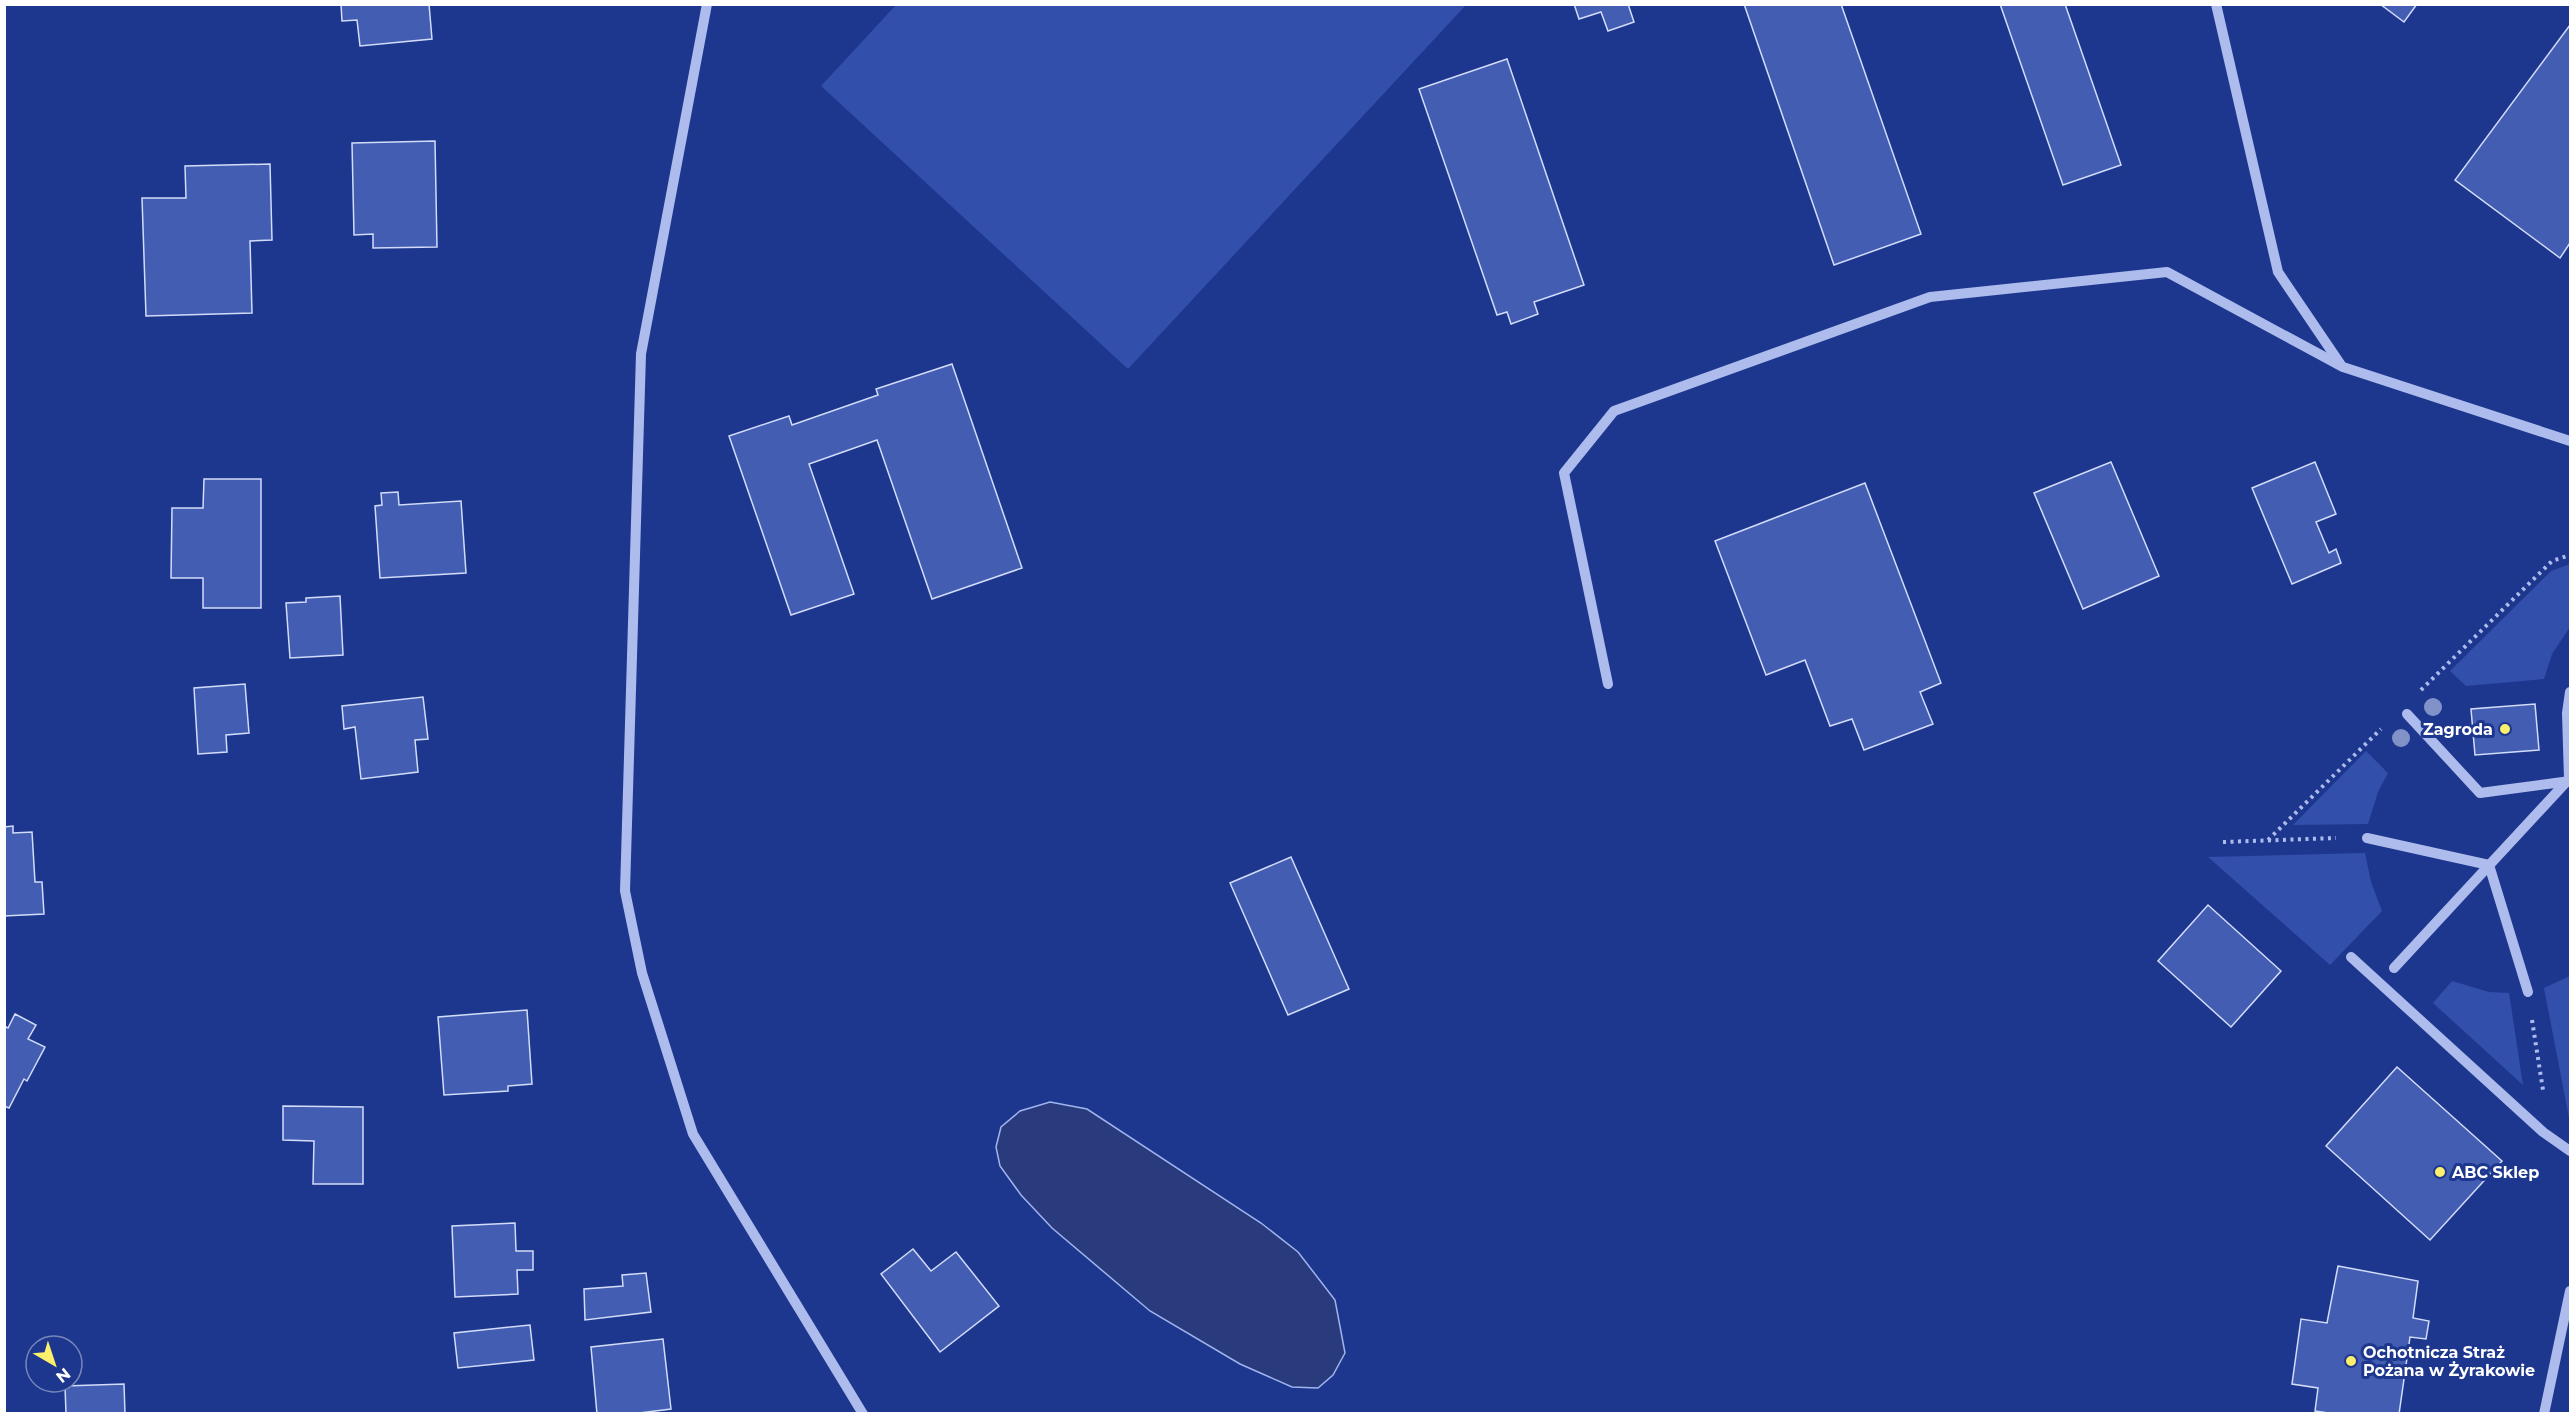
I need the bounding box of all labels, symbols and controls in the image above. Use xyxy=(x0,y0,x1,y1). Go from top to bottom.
place label: Zagroda xyxy=(2423,720,2493,739)
marker: Zagroda xyxy=(2498,722,2512,736)
place label: ABC Sklep xyxy=(2451,1163,2539,1182)
marker: ABC Sklep xyxy=(2433,1165,2447,1179)
north arrow xyxy=(24,1334,84,1394)
place label: Ochotnicza Straż Pożana w Żyrakowie xyxy=(2363,1343,2535,1380)
marker: Ochotnicza Straż Pożana w Żyrakowie xyxy=(2344,1354,2358,1368)
text: N xyxy=(52,1364,74,1387)

